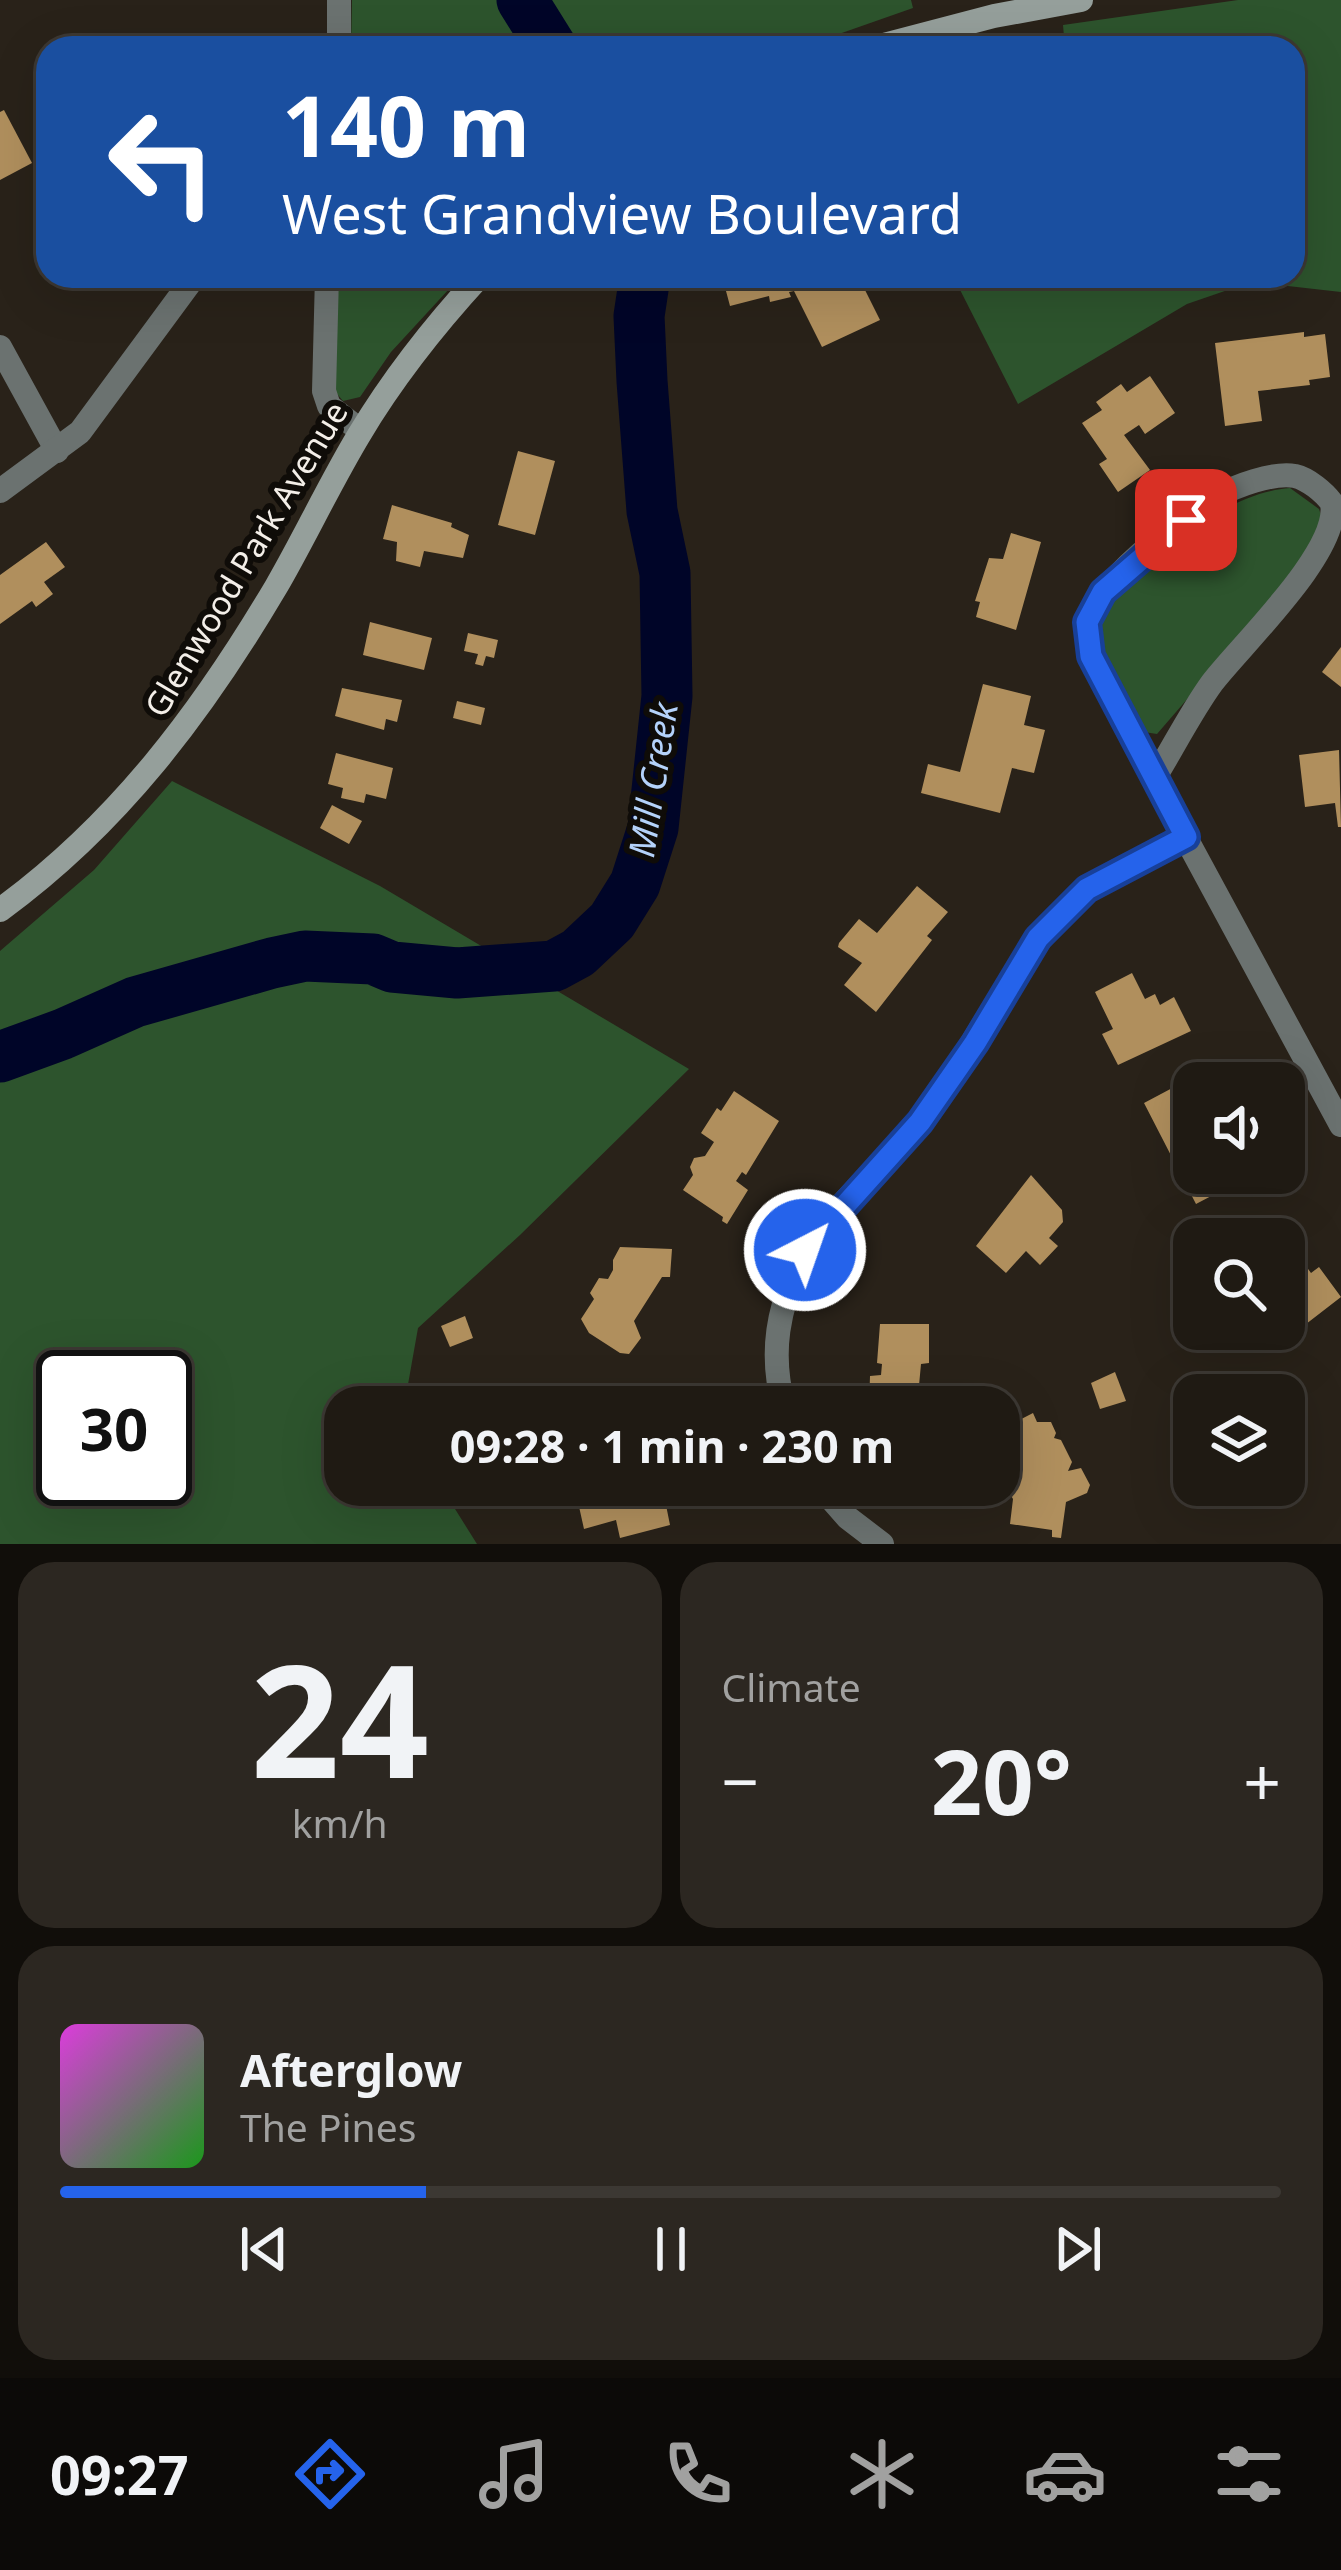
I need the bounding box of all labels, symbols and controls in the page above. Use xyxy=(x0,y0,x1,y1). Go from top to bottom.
text: 140 m xyxy=(282,67,530,182)
icon: left xyxy=(84,84,240,240)
text: West Grandview Boulevard xyxy=(282,176,962,250)
street label: Glenwood Park Avenue xyxy=(133,393,358,725)
pin xyxy=(1135,469,1237,571)
icon: arrive xyxy=(1153,487,1219,553)
water label: Mill Creek xyxy=(616,698,689,861)
map controls xyxy=(1173,1062,1305,1506)
button: sound xyxy=(1173,1062,1305,1194)
position arrow xyxy=(742,1187,868,1313)
button: search xyxy=(1173,1218,1305,1350)
speed limit sign: 30 xyxy=(36,1350,192,1506)
button: layers xyxy=(1173,1374,1305,1506)
text: 09:28 · 1 min · 230 m xyxy=(450,1415,894,1476)
text: 24 xyxy=(251,1611,429,1824)
text: Climate xyxy=(722,1660,861,1713)
text: 20° xyxy=(931,1719,1072,1841)
text: − xyxy=(722,1735,759,1825)
text: + xyxy=(1243,1735,1281,1825)
text: km/h xyxy=(292,1796,388,1849)
text: Afterglow xyxy=(240,2039,462,2100)
text: The Pines xyxy=(240,2100,416,2153)
icon: previous xyxy=(231,2216,297,2282)
icon: pause xyxy=(638,2216,704,2282)
icon: next xyxy=(1045,2216,1111,2282)
icon: directions xyxy=(288,2432,372,2516)
icon: music xyxy=(472,2432,556,2516)
icon: phone xyxy=(656,2432,740,2516)
icon: climate xyxy=(840,2432,924,2516)
icon: car xyxy=(1023,2432,1107,2516)
icon: filters xyxy=(1207,2432,1291,2516)
text: 09:27 xyxy=(50,2437,189,2511)

